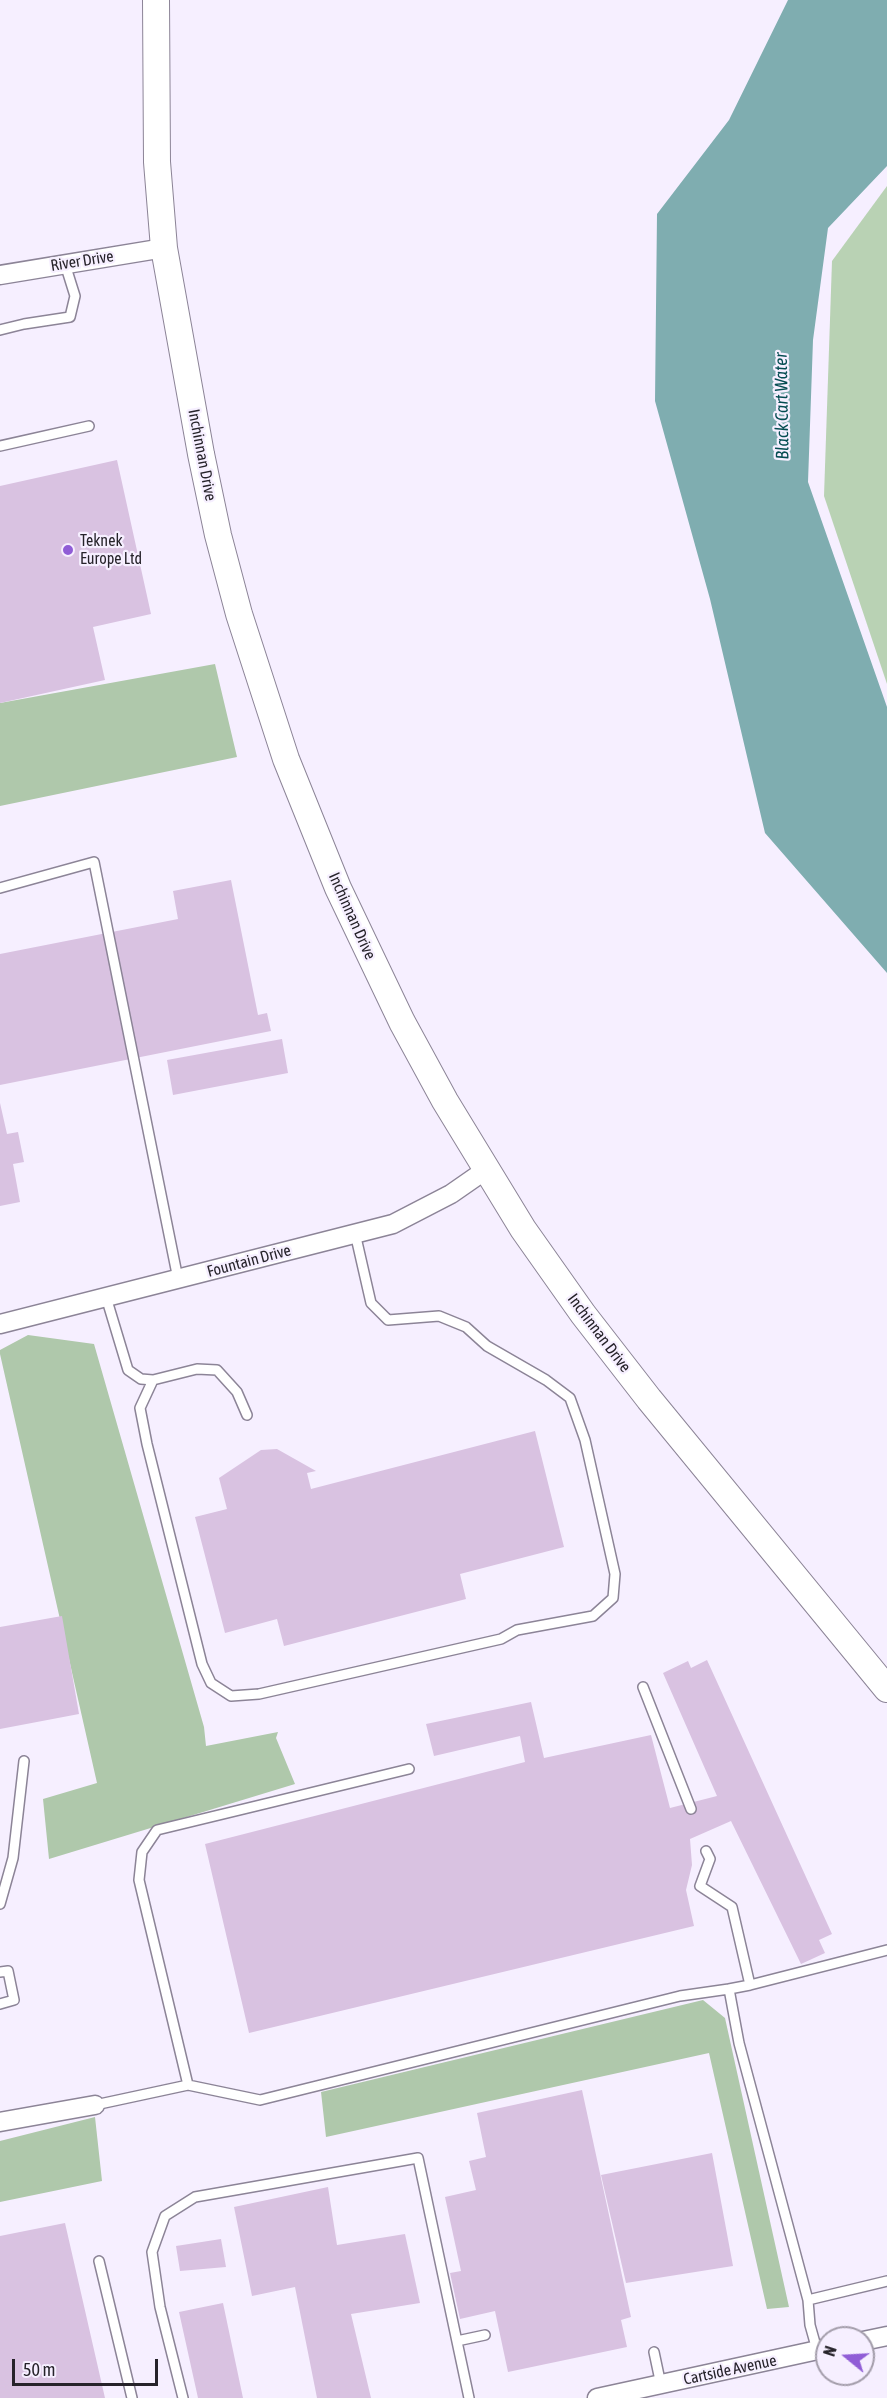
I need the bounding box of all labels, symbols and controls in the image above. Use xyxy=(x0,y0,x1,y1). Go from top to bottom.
street label: River Drive xyxy=(49,247,115,275)
water label: Black Cart Water xyxy=(770,352,794,460)
street label: Inchinnan Drive xyxy=(184,407,220,503)
place label: Teknek Europe Ltd xyxy=(80,531,142,569)
marker: Teknek Europe Ltd xyxy=(61,543,75,557)
street label: Inchinnan Drive xyxy=(324,870,380,962)
street label: Fountain Drive xyxy=(205,1241,293,1281)
street label: Inchinnan Drive xyxy=(563,1290,635,1376)
north arrow xyxy=(815,2326,875,2386)
text: N xyxy=(820,2344,840,2358)
scale bar xyxy=(15,2347,160,2385)
street label: Cartside Avenue xyxy=(682,2351,778,2389)
text: 50 m xyxy=(23,2359,55,2380)

